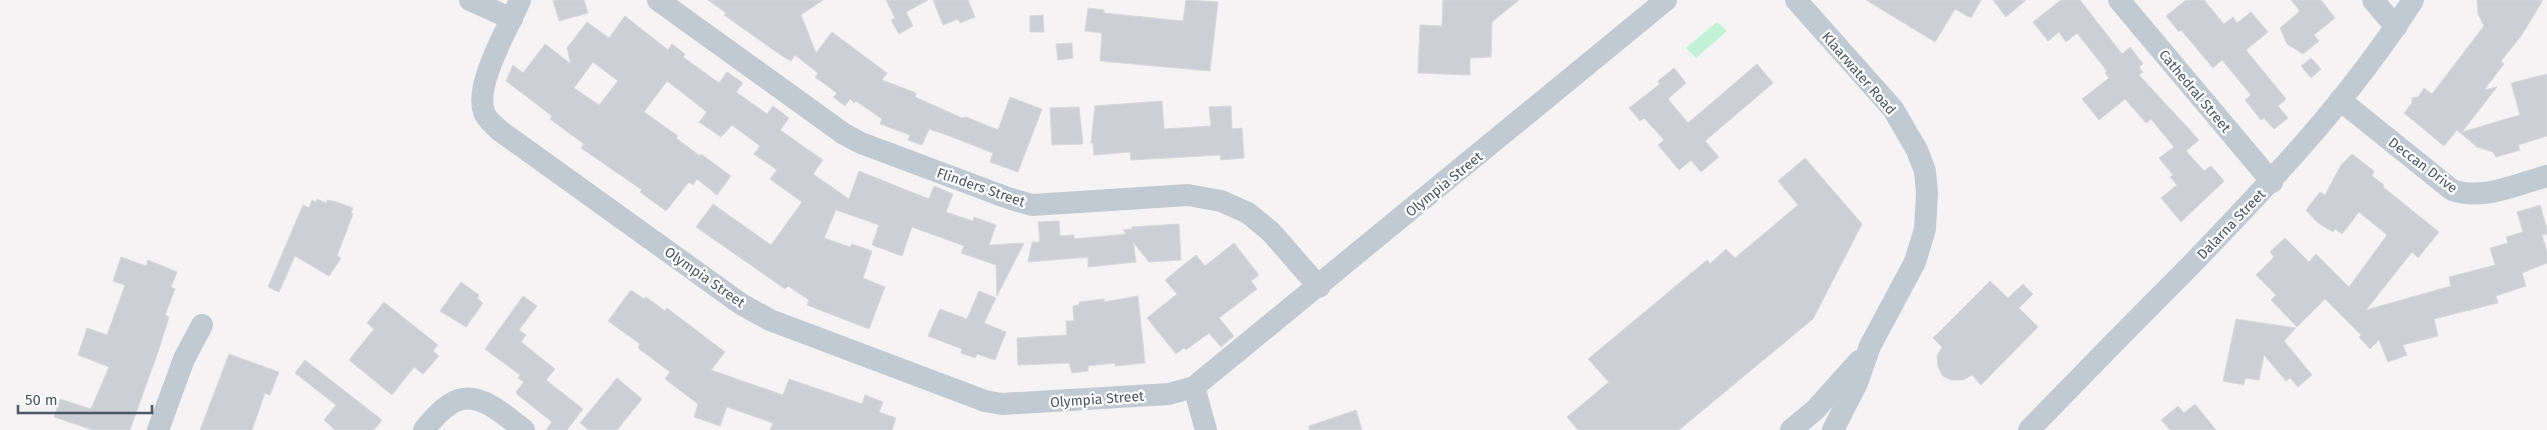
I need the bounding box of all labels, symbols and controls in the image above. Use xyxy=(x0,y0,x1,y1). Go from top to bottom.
street label: Klaarwater Road xyxy=(1818,28,1899,118)
street label: Cathedral Street xyxy=(2155,46,2235,137)
street label: Deccan Drive xyxy=(2385,134,2461,197)
street label: Olympia Street xyxy=(1402,148,1487,221)
street label: Flinders Street xyxy=(934,164,1028,211)
street label: Dalarna Street xyxy=(2194,185,2270,263)
street label: Olympia Street xyxy=(661,243,749,312)
scale bar xyxy=(18,382,151,414)
street label: Olympia Street xyxy=(1050,388,1146,411)
text: 50 m xyxy=(25,391,58,409)

